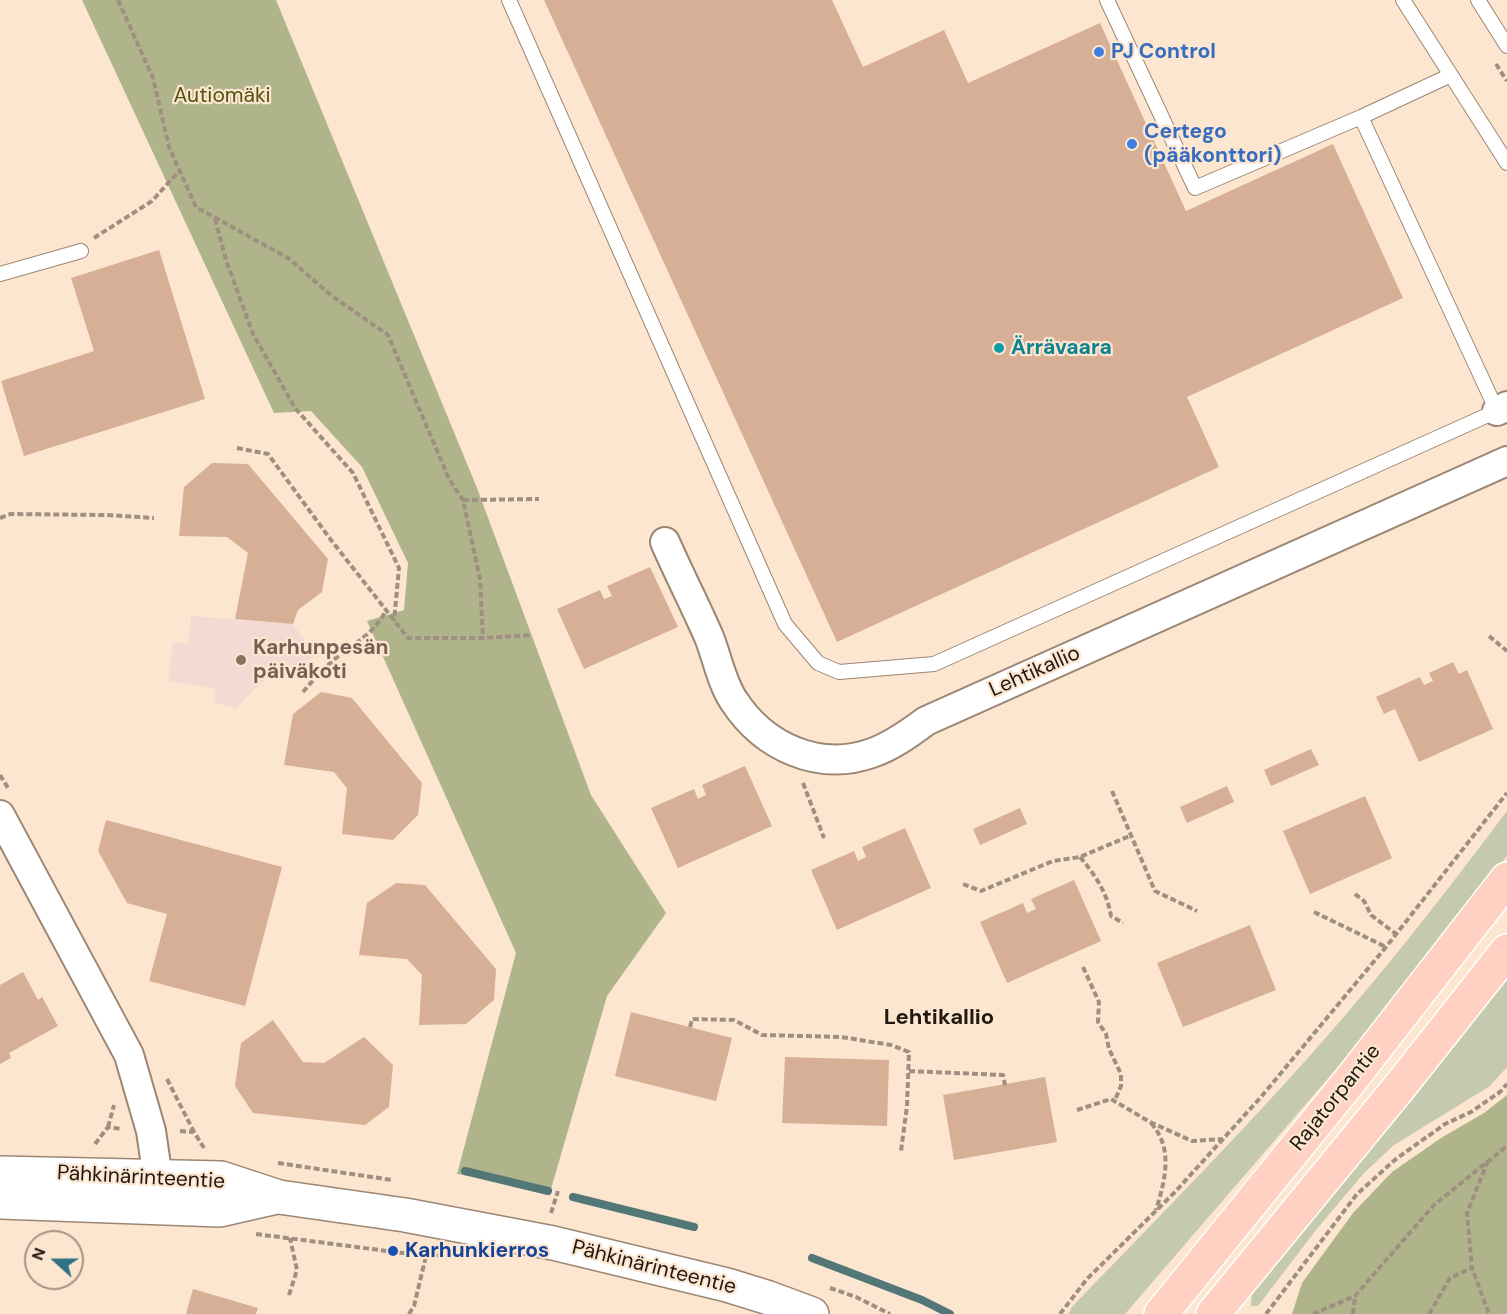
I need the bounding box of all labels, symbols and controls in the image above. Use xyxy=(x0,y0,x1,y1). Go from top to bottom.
place label: PJ Control xyxy=(1111,39,1216,65)
marker: PJ Control xyxy=(1092,45,1106,59)
park label: Autiomäki xyxy=(173,83,271,109)
place label: Certego (pääkonttori) xyxy=(1144,119,1281,169)
marker: Certego (pääkonttori) xyxy=(1125,137,1139,151)
place label: Ärrävaara xyxy=(1011,335,1112,361)
marker: Ärrävaara xyxy=(992,341,1006,355)
place label: Karhunpesän päiväkoti xyxy=(253,635,389,685)
street label: Lehtikallio xyxy=(986,641,1084,703)
marker: Karhunpesän päiväkoti xyxy=(234,653,248,667)
district label: Lehtikallio xyxy=(884,1005,994,1031)
street label: Rajatorpantie xyxy=(1285,1040,1387,1156)
street label: Pähkinärinteentie xyxy=(56,1161,226,1195)
north arrow xyxy=(24,1230,84,1290)
street label: Pähkinärinteentie xyxy=(569,1235,739,1301)
place label: Karhunkierros xyxy=(405,1238,549,1264)
marker: Karhunkierros xyxy=(386,1244,400,1258)
text: N xyxy=(27,1245,50,1263)

